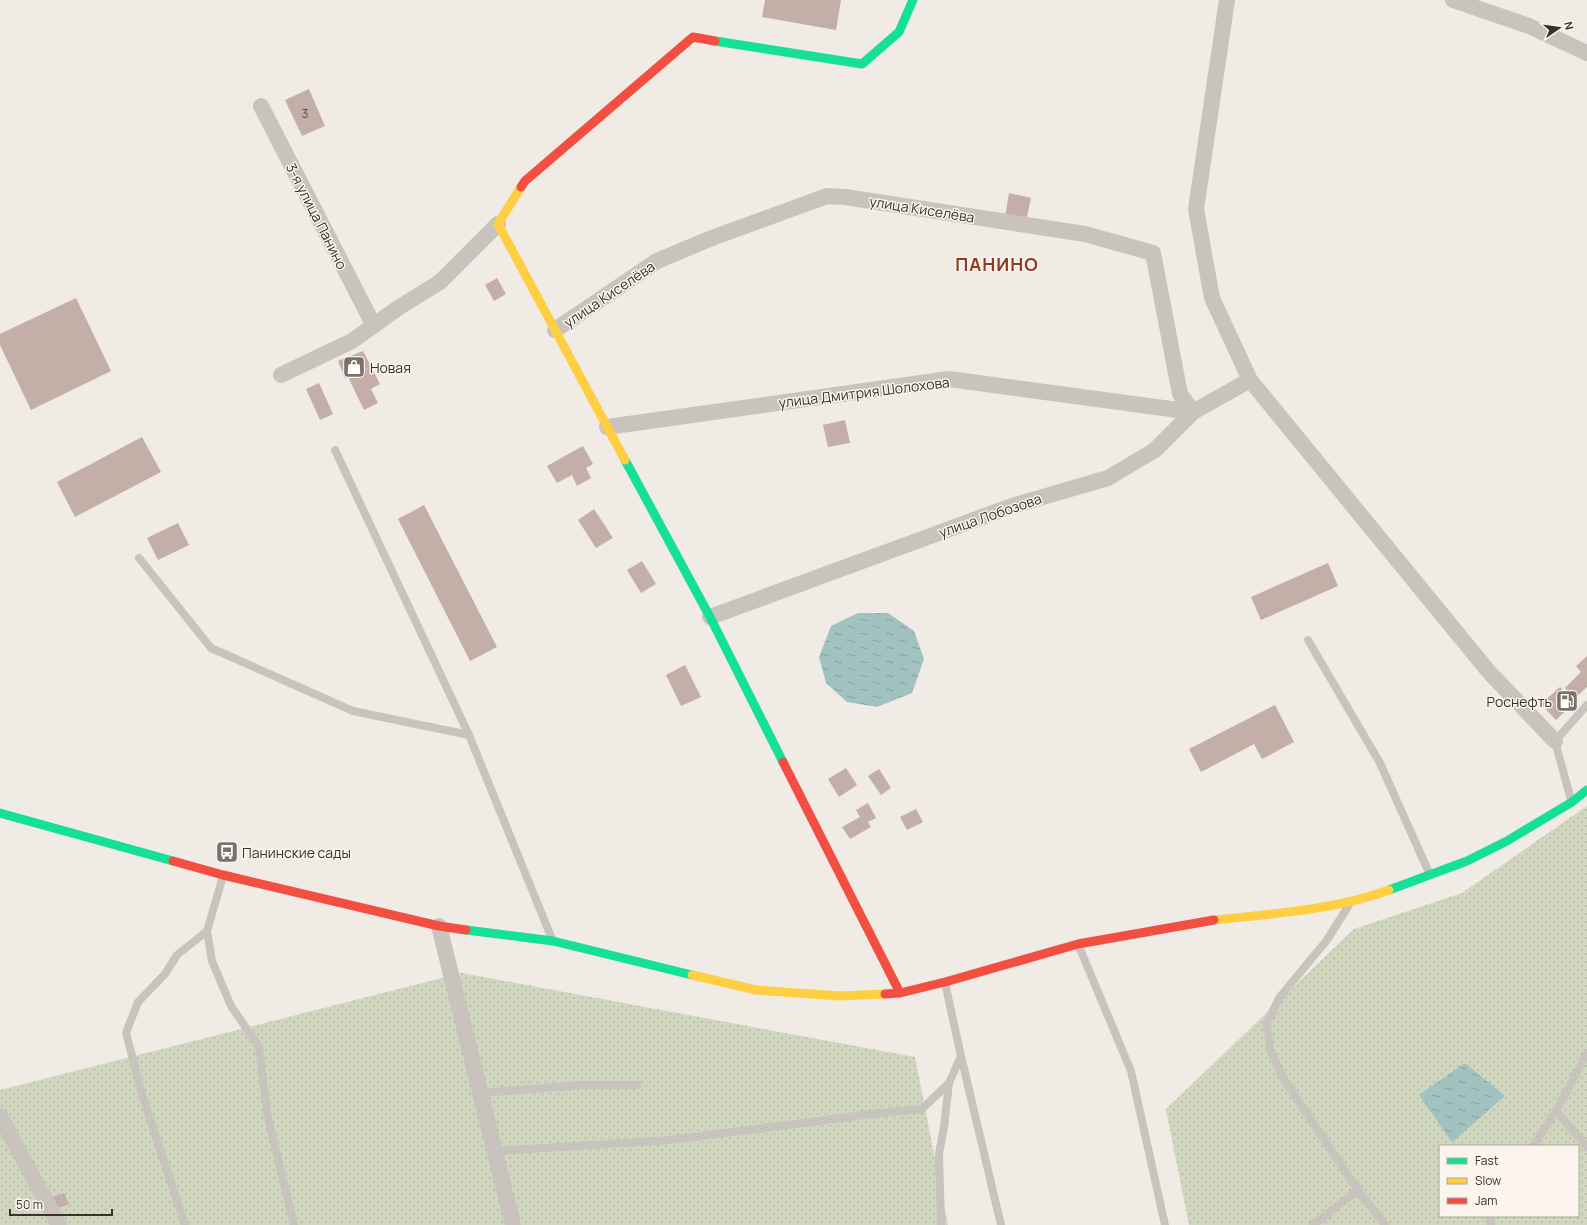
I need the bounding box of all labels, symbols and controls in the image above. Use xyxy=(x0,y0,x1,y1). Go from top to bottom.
north arrow xyxy=(1539,8,1579,48)
text: N xyxy=(1561,20,1577,31)
house number: 3 xyxy=(302,105,308,122)
street label: 3-я улица Панино xyxy=(282,160,352,272)
street label: улица Киселёва xyxy=(868,191,976,227)
district label: ПАНИНО xyxy=(955,252,1039,276)
street label: улица Киселёва xyxy=(560,256,658,332)
shop icon: Новая xyxy=(341,354,367,380)
place label: Новая xyxy=(370,358,411,377)
street label: улица Дмитрия Шолохова xyxy=(777,372,951,412)
street label: улица Лобозова xyxy=(936,489,1044,541)
fuel station icon: Роснефть xyxy=(1554,688,1580,714)
place label: Роснефть xyxy=(1487,692,1552,711)
bus stop icon: Панинские сады xyxy=(214,839,240,865)
place label: Панинские сады xyxy=(242,843,351,862)
legend xyxy=(1439,1145,1579,1217)
text: Fast xyxy=(1475,1152,1499,1169)
text: Slow xyxy=(1475,1172,1501,1189)
scale bar xyxy=(10,1191,112,1217)
text: Jam xyxy=(1475,1192,1497,1209)
text: 50 m xyxy=(16,1196,43,1213)

